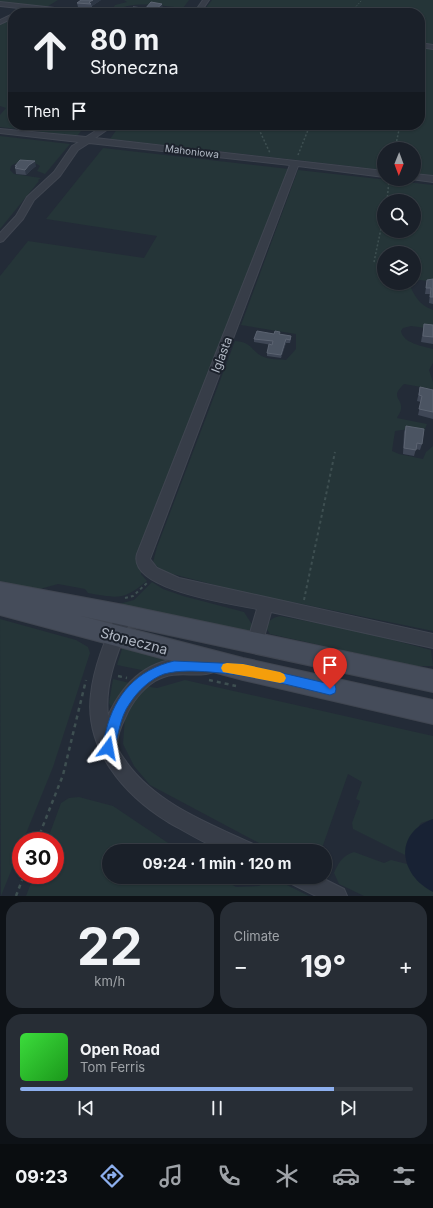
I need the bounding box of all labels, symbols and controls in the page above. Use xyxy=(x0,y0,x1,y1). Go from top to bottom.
text: 80 m xyxy=(90,23,159,57)
icon: ahead xyxy=(24,24,76,76)
text: Słoneczna xyxy=(90,57,179,78)
icon: arrive xyxy=(68,100,90,122)
text: Then xyxy=(24,102,60,121)
street label: Mahoniowa xyxy=(164,142,220,160)
north arrow xyxy=(377,142,421,186)
map controls xyxy=(377,142,421,290)
button: search xyxy=(377,194,421,238)
button: layers xyxy=(377,246,421,290)
street label: Iglasta xyxy=(208,335,235,375)
street label: Słoneczna xyxy=(99,623,170,658)
pin xyxy=(313,648,347,689)
icon: arrive xyxy=(319,654,341,676)
position arrow xyxy=(87,727,129,769)
speed limit sign: 30 xyxy=(12,832,64,884)
text: 09:24 · 1 min · 120 m xyxy=(143,854,291,873)
text: 22 xyxy=(77,915,143,978)
text: Climate xyxy=(234,928,280,944)
text: 19° xyxy=(300,948,346,984)
text: − xyxy=(234,953,248,979)
text: + xyxy=(398,953,413,979)
text: km/h xyxy=(94,973,125,989)
text: Open Road xyxy=(80,1040,160,1059)
text: Tom Ferris xyxy=(80,1059,145,1075)
icon: previous xyxy=(75,1097,97,1119)
icon: pause xyxy=(206,1097,228,1119)
icon: next xyxy=(337,1097,359,1119)
icon: directions xyxy=(98,1162,126,1190)
icon: music xyxy=(157,1162,185,1190)
icon: phone xyxy=(215,1162,243,1190)
icon: climate xyxy=(273,1162,301,1190)
icon: car xyxy=(332,1162,360,1190)
icon: filters xyxy=(390,1162,418,1190)
text: 09:23 xyxy=(15,1166,68,1187)

